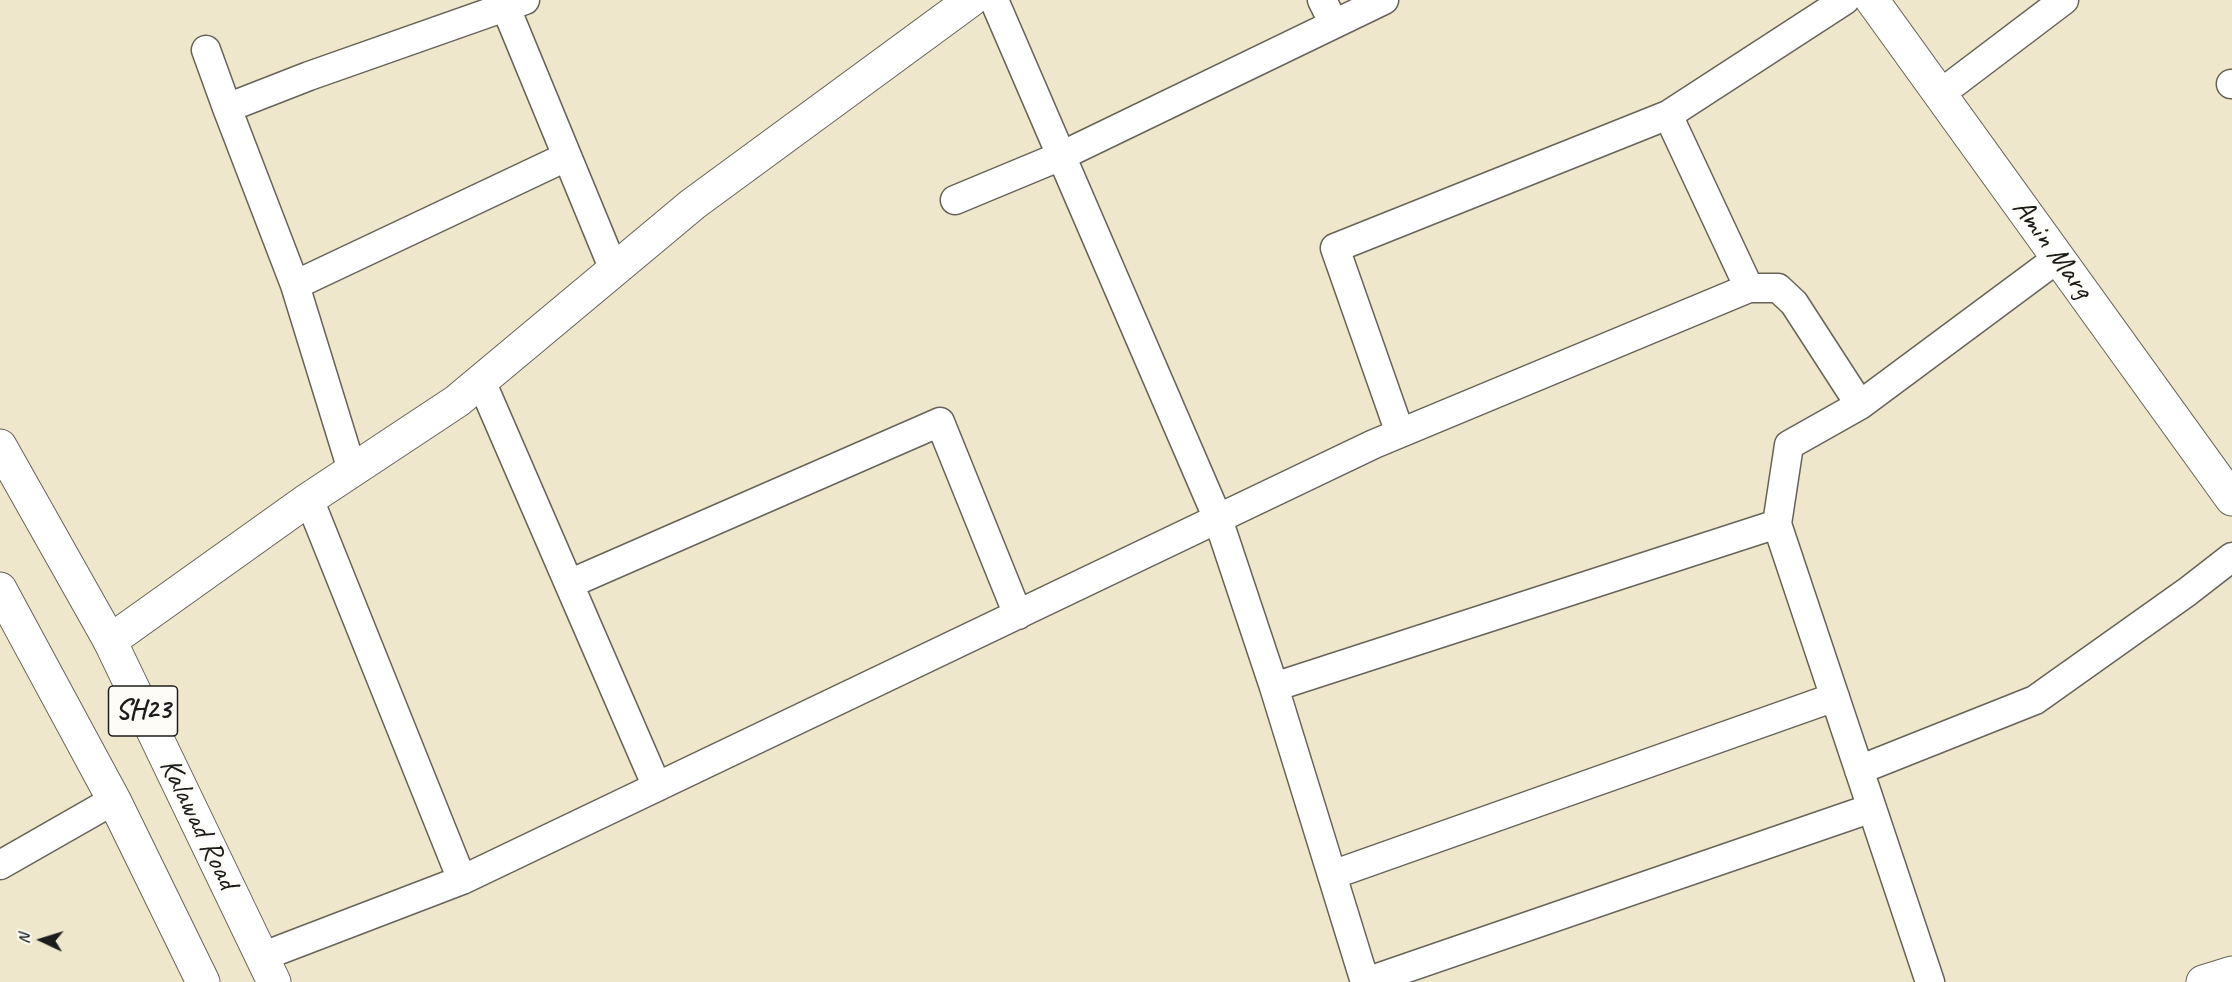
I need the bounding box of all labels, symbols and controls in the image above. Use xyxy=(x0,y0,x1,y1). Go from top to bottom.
street label: Amin Marg xyxy=(2004,192,2100,306)
road number: SH23 xyxy=(108,686,178,736)
street label: Kalawad Road xyxy=(151,753,245,895)
north arrow xyxy=(12,910,72,970)
text: N xyxy=(14,933,34,944)

